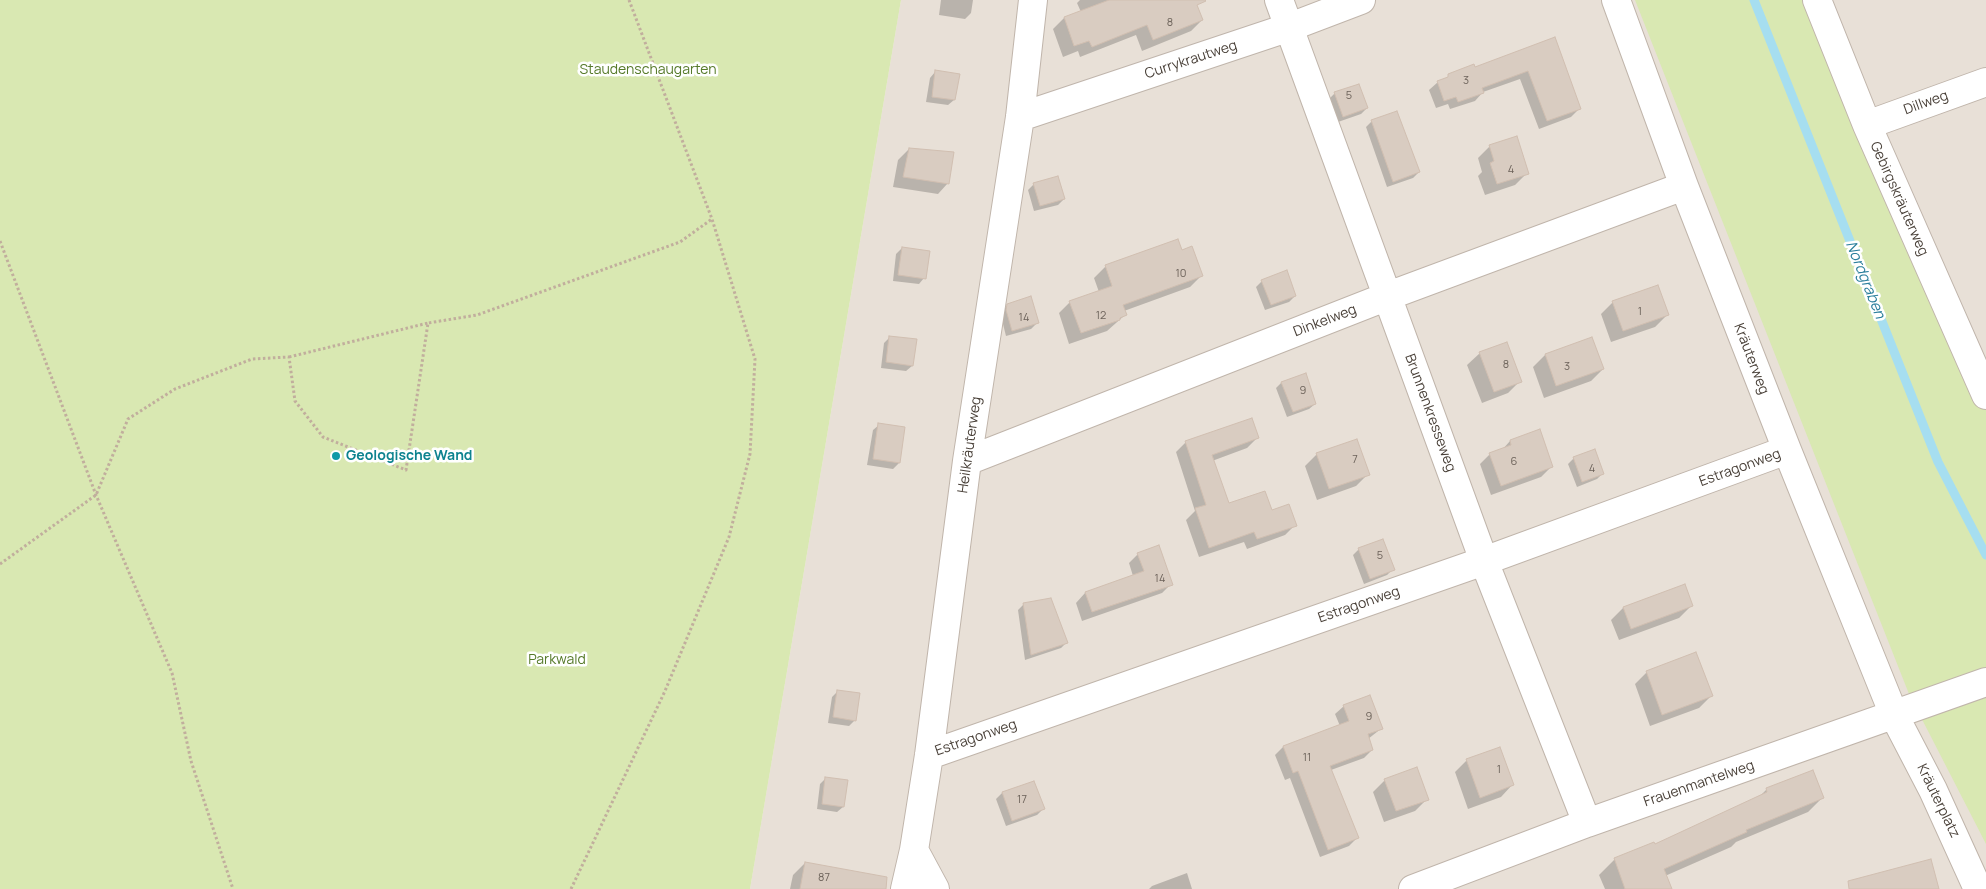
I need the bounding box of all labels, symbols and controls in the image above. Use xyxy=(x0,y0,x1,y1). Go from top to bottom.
house number: 8 xyxy=(1167,16,1173,30)
street label: Currykrautweg xyxy=(1143,37,1239,83)
park label: Staudenschaugarten xyxy=(579,62,717,78)
house number: 3 xyxy=(1463,74,1469,88)
street label: Dillweg xyxy=(1901,87,1951,119)
house number: 5 xyxy=(1346,89,1352,103)
street label: Gebirgskräuterweg xyxy=(1866,139,1932,259)
house number: 4 xyxy=(1508,163,1514,177)
water label: Nordgraben xyxy=(1841,239,1889,321)
house number: 10 xyxy=(1176,267,1186,281)
street label: Dinkelweg xyxy=(1291,301,1359,341)
house number: 1 xyxy=(1638,305,1642,319)
house number: 12 xyxy=(1096,309,1106,323)
house number: 14 xyxy=(1019,311,1029,325)
street label: Kräuterweg xyxy=(1730,321,1772,397)
street label: Brunnenkresseweg xyxy=(1401,352,1459,474)
house number: 8 xyxy=(1503,358,1509,372)
house number: 3 xyxy=(1564,360,1570,374)
house number: 9 xyxy=(1300,384,1306,398)
street label: Heilkräuterweg xyxy=(955,396,985,494)
street label: Estragonweg xyxy=(1697,446,1783,490)
place label: Geologische Wand xyxy=(346,448,472,464)
marker: Geologische Wand xyxy=(330,450,342,462)
house number: 7 xyxy=(1352,453,1358,467)
house number: 6 xyxy=(1511,455,1517,469)
house number: 4 xyxy=(1589,462,1595,476)
house number: 5 xyxy=(1377,549,1383,563)
house number: 14 xyxy=(1155,572,1165,586)
street label: Estragonweg xyxy=(1316,583,1402,627)
park label: Parkwald xyxy=(528,652,586,668)
house number: 9 xyxy=(1366,710,1372,724)
street label: Estragonweg xyxy=(933,716,1019,760)
house number: 11 xyxy=(1303,751,1311,765)
street label: Frauenmantelweg xyxy=(1641,757,1757,811)
street label: Kräuterplatz xyxy=(1913,761,1963,841)
house number: 1 xyxy=(1497,763,1501,777)
house number: 17 xyxy=(1017,793,1027,807)
house number: 87 xyxy=(818,871,830,885)

